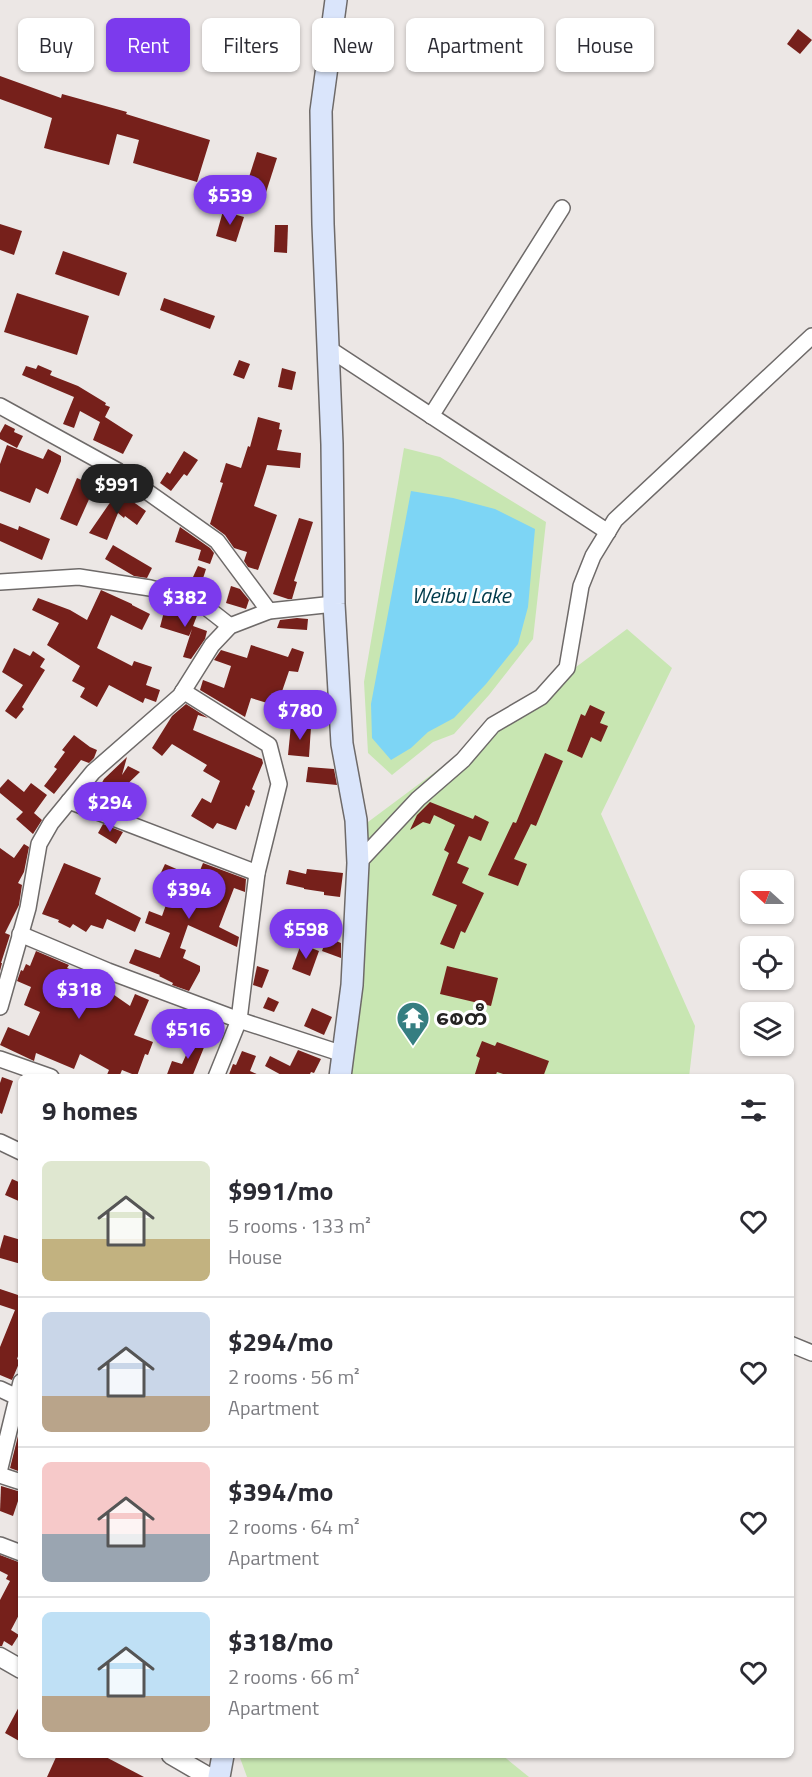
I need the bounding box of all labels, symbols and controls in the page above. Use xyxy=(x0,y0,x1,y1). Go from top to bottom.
chip: Buy xyxy=(18,18,94,72)
chip: Rent xyxy=(106,18,190,72)
chip: Filters xyxy=(202,18,300,72)
chip: New xyxy=(312,18,394,72)
chip: Apartment xyxy=(406,18,544,72)
chip: House xyxy=(556,18,654,72)
pin: $539 xyxy=(194,175,266,226)
text: $539 xyxy=(208,179,252,210)
pin: $991 xyxy=(81,464,153,515)
text: $991 xyxy=(95,468,139,499)
pin: $382 xyxy=(149,577,221,628)
water label: Weibu Lake xyxy=(411,578,512,612)
text: $382 xyxy=(163,581,207,612)
pin: $780 xyxy=(264,690,336,741)
text: $780 xyxy=(278,694,322,725)
pin: $294 xyxy=(74,782,146,833)
text: $294 xyxy=(88,786,132,817)
pin: $394 xyxy=(153,869,225,920)
north arrow xyxy=(740,870,794,924)
map controls xyxy=(740,870,794,1056)
text: $394 xyxy=(167,873,211,904)
pin: $598 xyxy=(270,909,342,960)
text: $598 xyxy=(284,913,328,944)
button: locate xyxy=(740,936,794,990)
pin: $318 xyxy=(43,969,115,1020)
text: $318 xyxy=(57,973,101,1004)
temple icon: စေတီ xyxy=(395,1000,431,1047)
place label: စေတီ xyxy=(436,1001,487,1033)
button: layers xyxy=(740,1002,794,1056)
pin: $516 xyxy=(152,1009,224,1060)
text: $516 xyxy=(166,1013,210,1044)
text: 9 homes xyxy=(42,1091,138,1130)
icon: filters xyxy=(737,1094,770,1127)
text: $991/mo xyxy=(228,1171,333,1210)
icon: home xyxy=(90,1185,162,1257)
icon: heart xyxy=(737,1205,770,1238)
text: 5 rooms · 133 m² xyxy=(228,1210,371,1241)
text: House xyxy=(228,1241,282,1272)
text: $294/mo xyxy=(228,1322,333,1361)
icon: home xyxy=(90,1336,162,1408)
icon: heart xyxy=(737,1356,770,1389)
text: 2 rooms · 56 m² xyxy=(228,1361,360,1392)
text: Apartment xyxy=(228,1392,319,1423)
text: $394/mo xyxy=(228,1472,333,1511)
icon: home xyxy=(90,1486,162,1558)
icon: heart xyxy=(737,1506,770,1539)
text: 2 rooms · 64 m² xyxy=(228,1511,360,1542)
text: Apartment xyxy=(228,1542,319,1573)
text: $318/mo xyxy=(228,1622,333,1661)
icon: home xyxy=(90,1636,162,1708)
icon: heart xyxy=(737,1656,770,1689)
text: 2 rooms · 66 m² xyxy=(228,1661,360,1692)
text: Apartment xyxy=(228,1692,319,1723)

